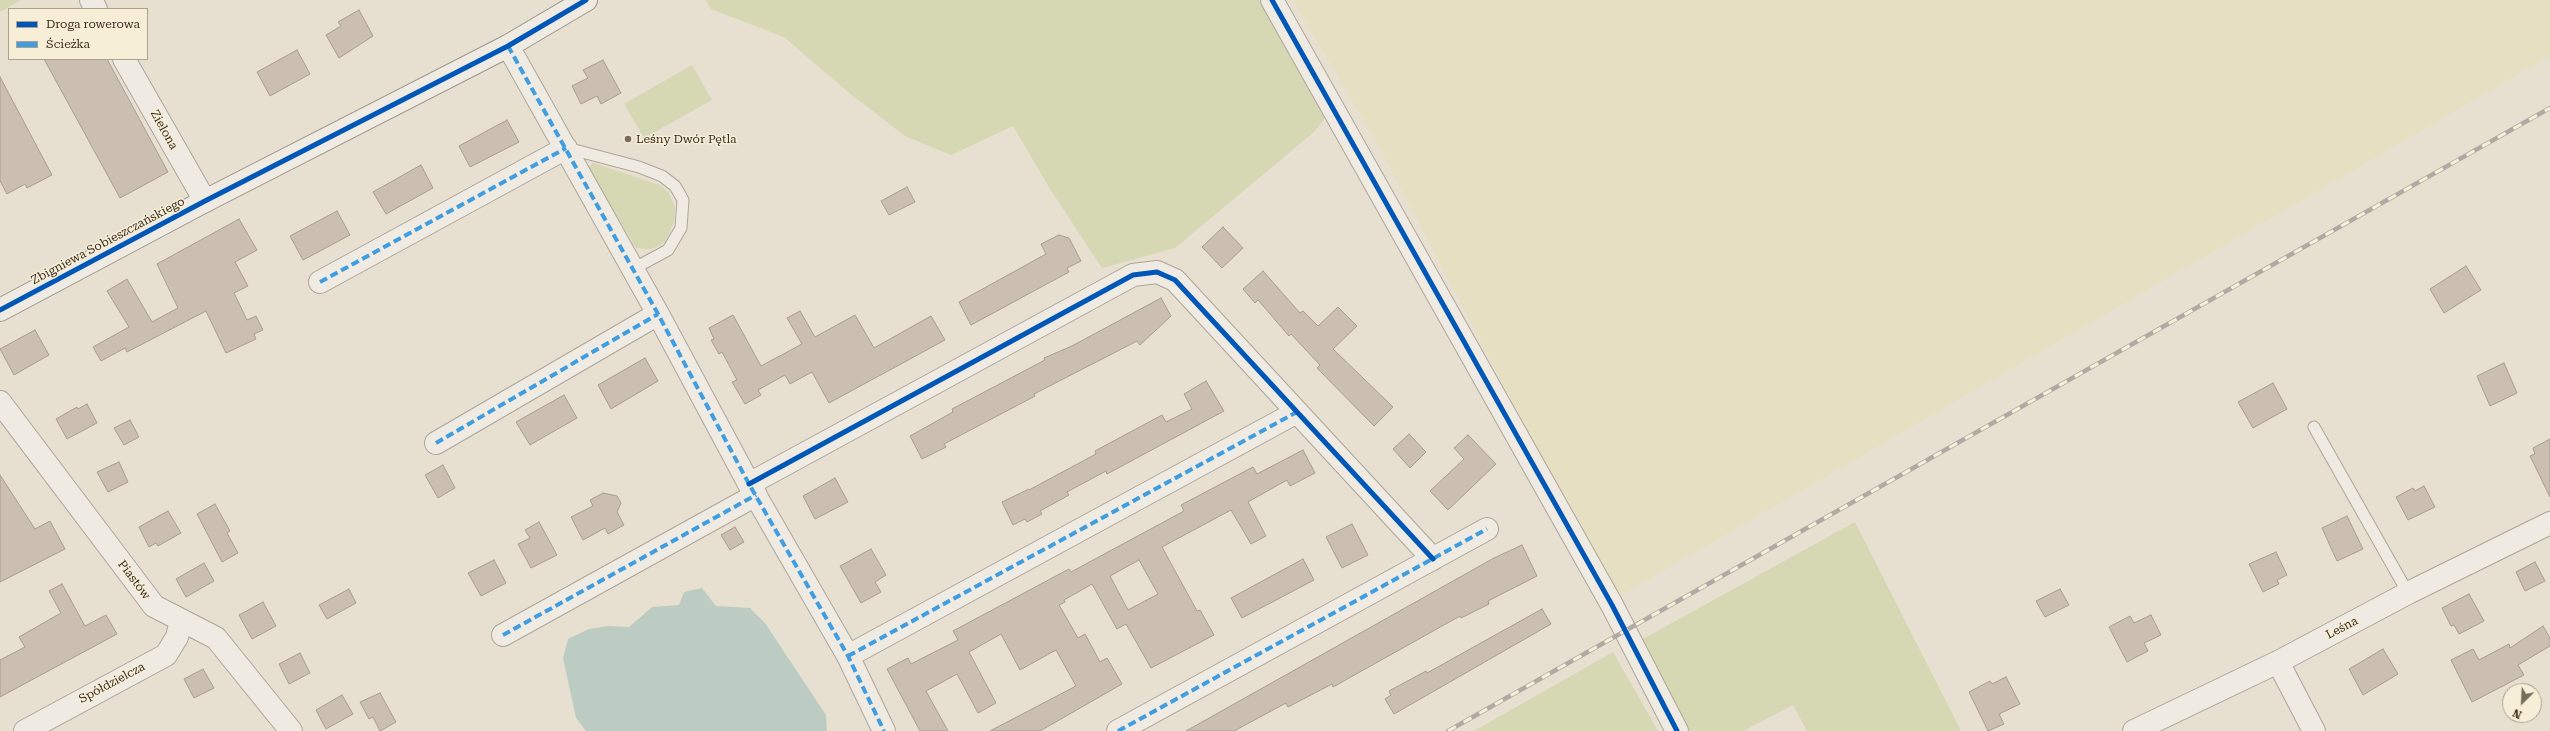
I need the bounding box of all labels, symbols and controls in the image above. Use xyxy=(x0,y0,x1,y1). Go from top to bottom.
legend xyxy=(8,8,148,60)
text: Droga rowerowa xyxy=(46,17,140,31)
text: Ścieżka xyxy=(46,37,90,51)
street label: Zielona xyxy=(147,108,181,152)
place label: Leśny Dwór Pętla xyxy=(636,132,737,146)
marker: Leśny Dwór Pętla xyxy=(623,134,633,144)
street label: Zbigniewa Sobieszczańskiego xyxy=(29,194,187,288)
street label: Piastów xyxy=(115,558,153,602)
street label: Leśna xyxy=(2324,614,2360,642)
street label: Spółdzielcza xyxy=(77,660,147,706)
north arrow xyxy=(2502,683,2542,723)
text: N xyxy=(2511,706,2524,721)

